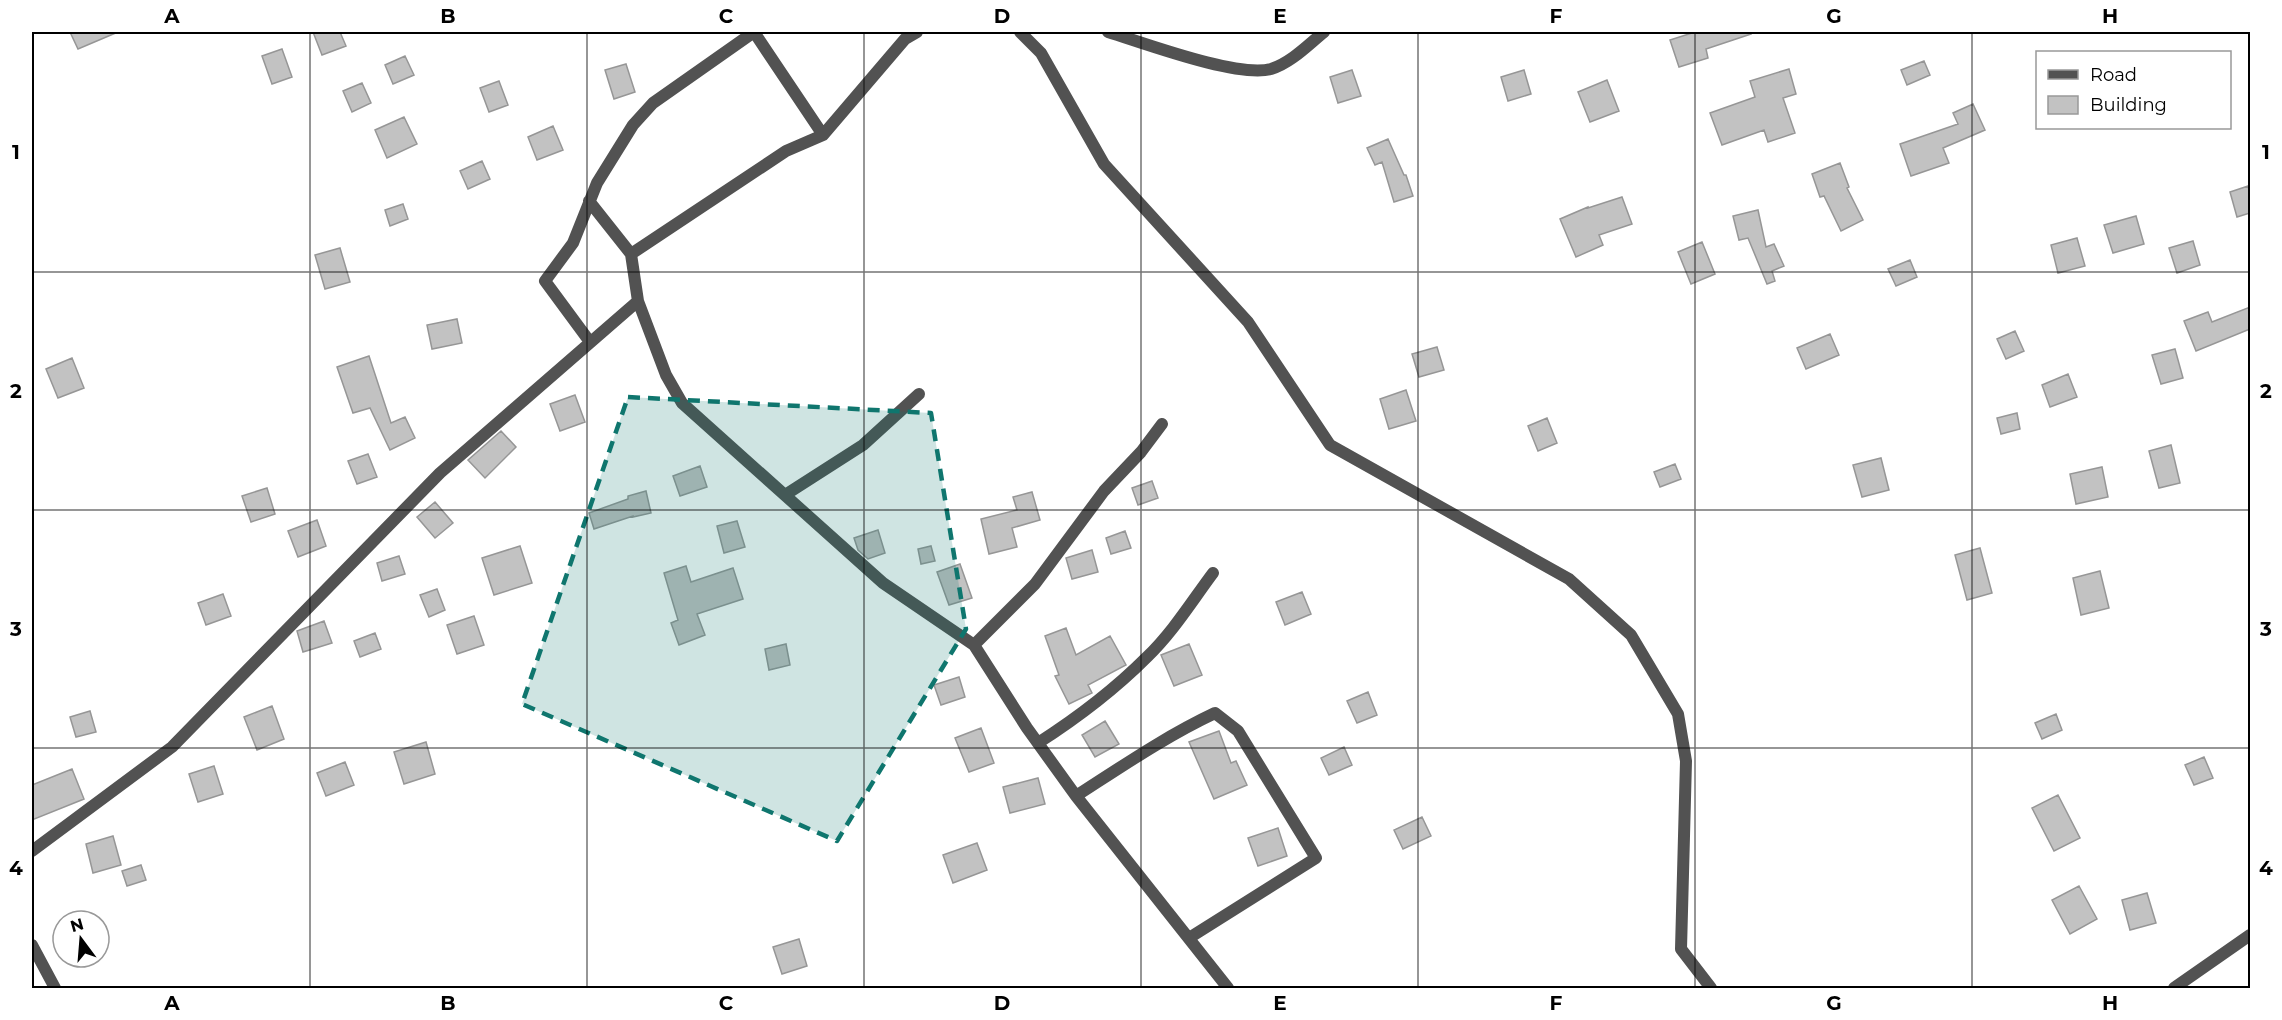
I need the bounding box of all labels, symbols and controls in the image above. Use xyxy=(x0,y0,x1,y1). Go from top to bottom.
text: A xyxy=(163,4,180,28)
text: B xyxy=(440,4,456,28)
text: C xyxy=(719,4,734,28)
text: D xyxy=(994,4,1010,28)
text: E xyxy=(1273,4,1287,28)
text: F xyxy=(1550,4,1563,28)
text: G xyxy=(1826,4,1842,28)
text: H xyxy=(2102,4,2118,28)
legend xyxy=(2036,51,2231,129)
text: Road xyxy=(2090,64,2137,86)
text: Building xyxy=(2090,94,2167,116)
text: 1 xyxy=(12,140,20,164)
text: 1 xyxy=(2262,140,2270,164)
text: 2 xyxy=(10,379,22,403)
text: 2 xyxy=(2260,379,2272,403)
text: 3 xyxy=(9,617,22,641)
text: 3 xyxy=(2259,617,2272,641)
text: 4 xyxy=(9,856,23,880)
text: 4 xyxy=(2259,856,2273,880)
north arrow xyxy=(51,909,111,969)
text: N xyxy=(68,914,86,936)
text: A xyxy=(163,991,180,1015)
text: B xyxy=(440,991,456,1015)
text: C xyxy=(719,991,734,1015)
text: D xyxy=(994,991,1010,1015)
text: E xyxy=(1273,991,1287,1015)
text: F xyxy=(1550,991,1563,1015)
text: G xyxy=(1826,991,1842,1015)
text: H xyxy=(2102,991,2118,1015)

